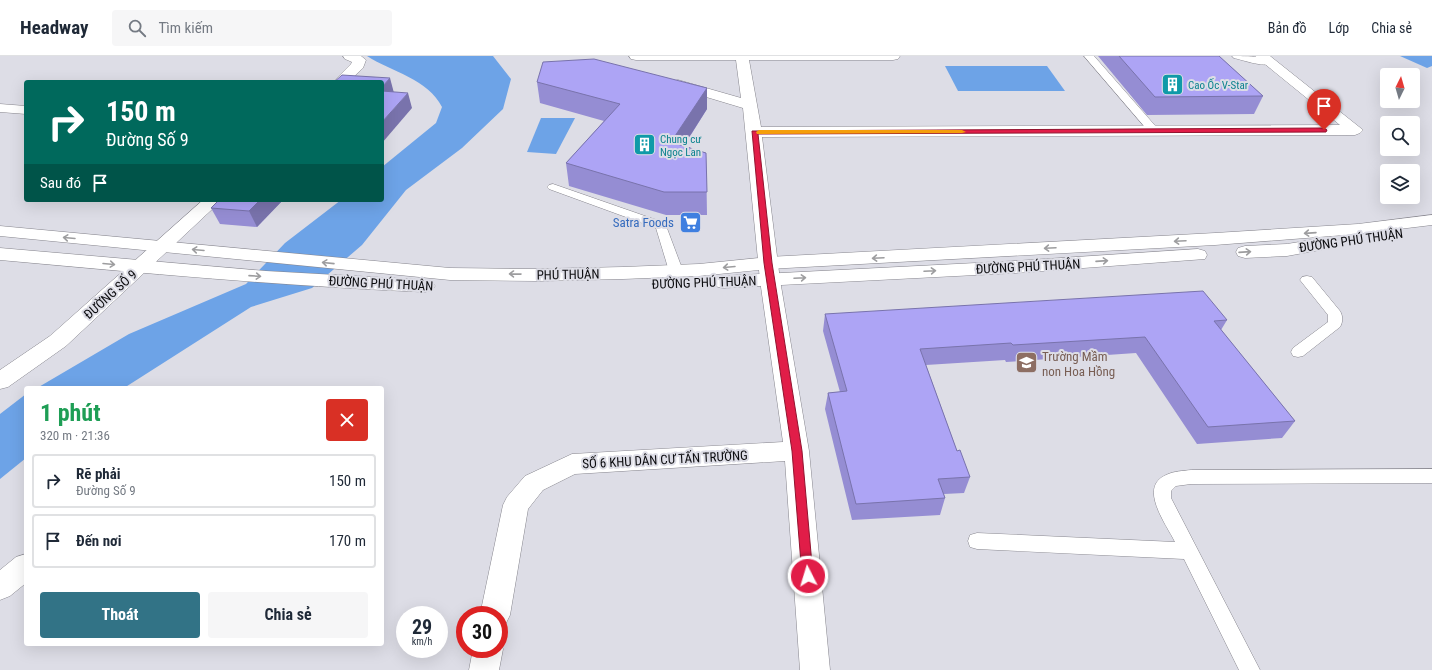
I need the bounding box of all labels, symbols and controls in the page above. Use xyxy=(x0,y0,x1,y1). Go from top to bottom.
search box xyxy=(112,10,392,46)
text: Headway xyxy=(20,16,88,39)
icon: search xyxy=(126,17,148,39)
text: Tìm kiếm xyxy=(158,19,213,37)
text: Bản đồ xyxy=(1268,20,1307,36)
text: Lớp xyxy=(1329,20,1349,36)
text: Chia sẻ xyxy=(1371,20,1412,36)
north arrow xyxy=(1380,68,1420,108)
map controls xyxy=(1380,68,1420,204)
building icon: Cao Ốc V-Star xyxy=(1160,72,1186,98)
place label: Cao Ốc V-Star xyxy=(1188,77,1249,92)
pin xyxy=(1307,89,1341,130)
text: 150 m xyxy=(106,95,176,128)
icon: arrive xyxy=(1313,95,1335,117)
icon: right xyxy=(40,96,92,148)
button: search xyxy=(1380,116,1420,156)
text: Đường Số 9 xyxy=(106,129,189,150)
building icon: Chung cư Ngọc Lan xyxy=(632,132,658,158)
place label: Chung cư Ngọc Lan xyxy=(660,133,702,159)
button: layers xyxy=(1380,164,1420,204)
icon: arrive xyxy=(89,172,111,194)
text: Sau đó xyxy=(40,174,81,192)
supermarket icon: Satra Foods xyxy=(677,209,703,235)
place label: Satra Foods xyxy=(613,215,674,230)
street label: ĐƯỜNG PHÚ THUẬN xyxy=(1298,226,1404,255)
one-way arrow xyxy=(1304,229,1317,236)
one-way arrow xyxy=(62,234,75,241)
one-way arrow xyxy=(1174,237,1187,244)
one-way arrow xyxy=(1044,245,1057,252)
one-way arrow xyxy=(192,247,205,254)
one-way arrow xyxy=(1238,249,1251,256)
one-way arrow xyxy=(872,254,885,262)
street label: ĐƯỜNG PHÚ THUẬN xyxy=(975,256,1081,277)
one-way arrow xyxy=(1095,258,1108,265)
one-way arrow xyxy=(322,259,335,266)
one-way arrow xyxy=(102,260,115,267)
one-way arrow xyxy=(723,263,736,271)
street label: ĐƯỜNG SỐ 9 xyxy=(80,266,140,322)
street label: PHÚ THUẬN xyxy=(536,266,600,283)
one-way arrow xyxy=(923,268,936,275)
one-way arrow xyxy=(509,270,522,278)
one-way arrow xyxy=(248,272,261,279)
street label: ĐƯỜNG PHÚ THUẬN xyxy=(328,273,434,294)
street label: ĐƯỜNG PHÚ THUẬN xyxy=(651,273,757,292)
one-way arrow xyxy=(793,274,806,282)
place label: Trường Mầm non Hoa Hồng xyxy=(1042,349,1115,379)
school or university icon: Trường Mầm non Hoa Hồng xyxy=(1013,350,1039,376)
text: 1 phút xyxy=(40,399,101,427)
button: close xyxy=(326,399,368,441)
text: 320 m · 21:36 xyxy=(40,428,110,443)
street label: SỐ 6 KHU DÂN CƯ TẤN TRƯỜNG xyxy=(582,447,748,471)
text: Rẽ phải xyxy=(76,465,121,483)
icon: right xyxy=(42,470,64,492)
text: 150 m xyxy=(329,472,366,490)
text: Đường Số 9 xyxy=(76,483,136,498)
icon: arrive xyxy=(42,530,64,552)
text: Đến nơi xyxy=(76,532,122,550)
text: 170 m xyxy=(329,532,366,550)
position arrow xyxy=(787,555,829,597)
button: Thoát xyxy=(40,592,200,638)
button: Chia sẻ xyxy=(208,592,368,638)
speed limit sign: 30 xyxy=(456,606,508,658)
text: 29 xyxy=(412,615,432,639)
text: km/h xyxy=(412,636,432,647)

